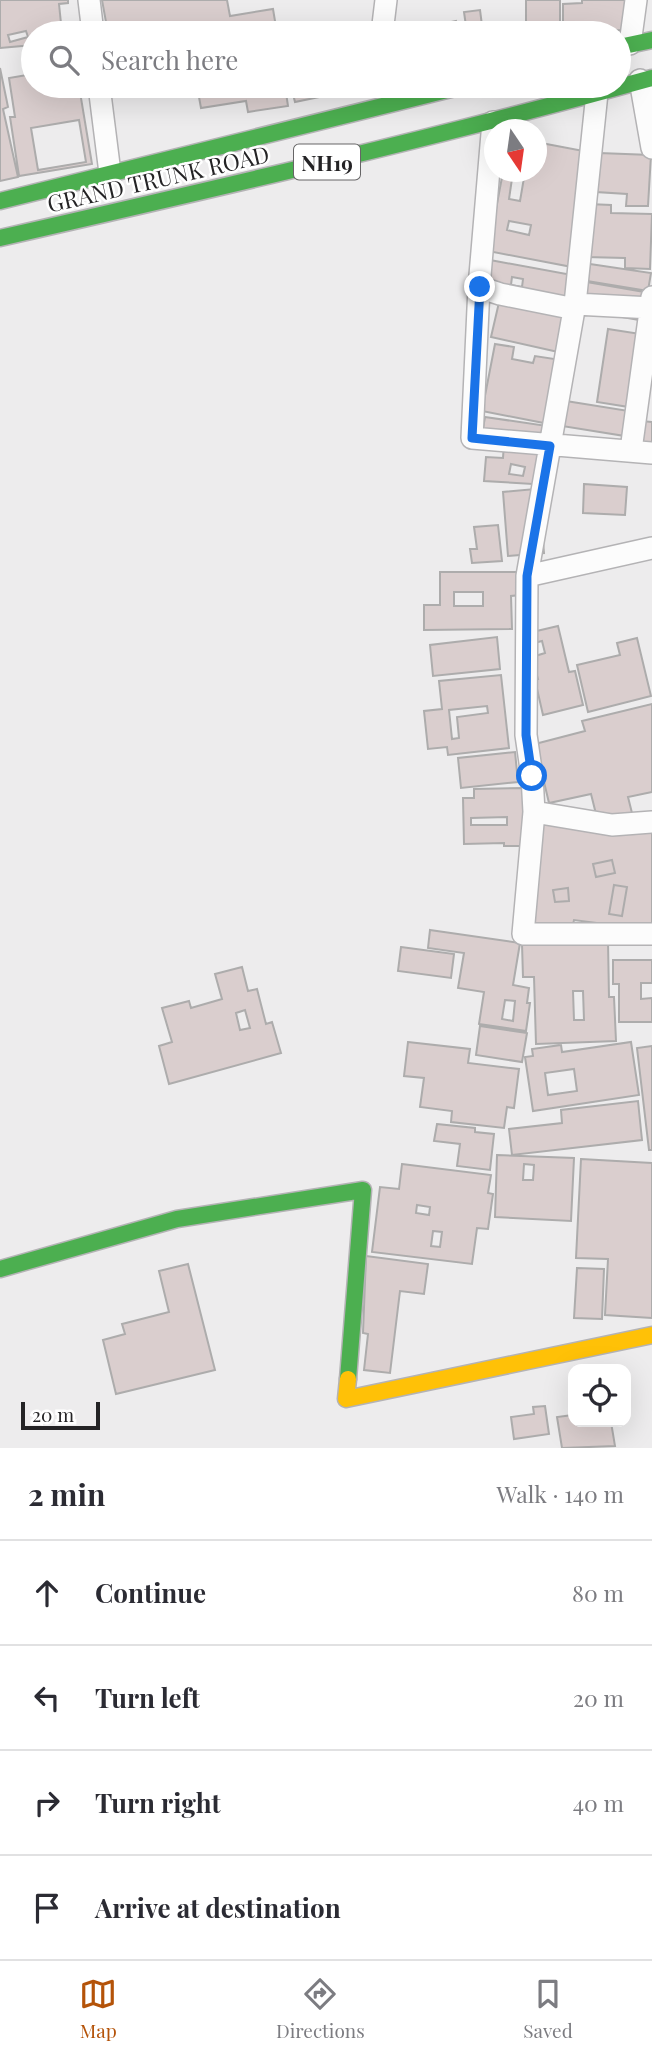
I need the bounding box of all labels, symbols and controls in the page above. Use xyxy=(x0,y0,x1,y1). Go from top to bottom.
search box xyxy=(21,21,631,98)
icon: search xyxy=(45,41,83,79)
text: Search here xyxy=(101,42,238,77)
north arrow xyxy=(484,119,547,182)
street label: GRAND TRUNK ROAD xyxy=(44,137,272,219)
road number: NH19 xyxy=(294,144,360,180)
route end xyxy=(464,271,495,302)
route start xyxy=(516,760,547,791)
map controls xyxy=(568,1364,631,1427)
button: locate xyxy=(568,1364,631,1427)
scale bar xyxy=(21,1399,100,1431)
text: 20 m xyxy=(32,1401,74,1427)
text: 2 min xyxy=(28,1474,105,1514)
text: Walk · 140 m xyxy=(497,1478,624,1509)
icon: ahead xyxy=(28,1574,66,1612)
text: Continue xyxy=(95,1575,206,1610)
text: 80 m xyxy=(572,1577,624,1608)
icon: left xyxy=(28,1679,66,1717)
text: Turn left xyxy=(95,1680,200,1715)
text: 20 m xyxy=(573,1682,624,1713)
icon: right xyxy=(28,1784,66,1822)
text: Turn right xyxy=(95,1785,221,1820)
text: 40 m xyxy=(573,1787,624,1818)
icon: arrive xyxy=(28,1889,66,1927)
text: Arrive at destination xyxy=(95,1890,341,1925)
tab: Map xyxy=(79,1975,117,2043)
tab: Directions xyxy=(276,1975,365,2043)
tab: Saved xyxy=(523,1975,573,2043)

